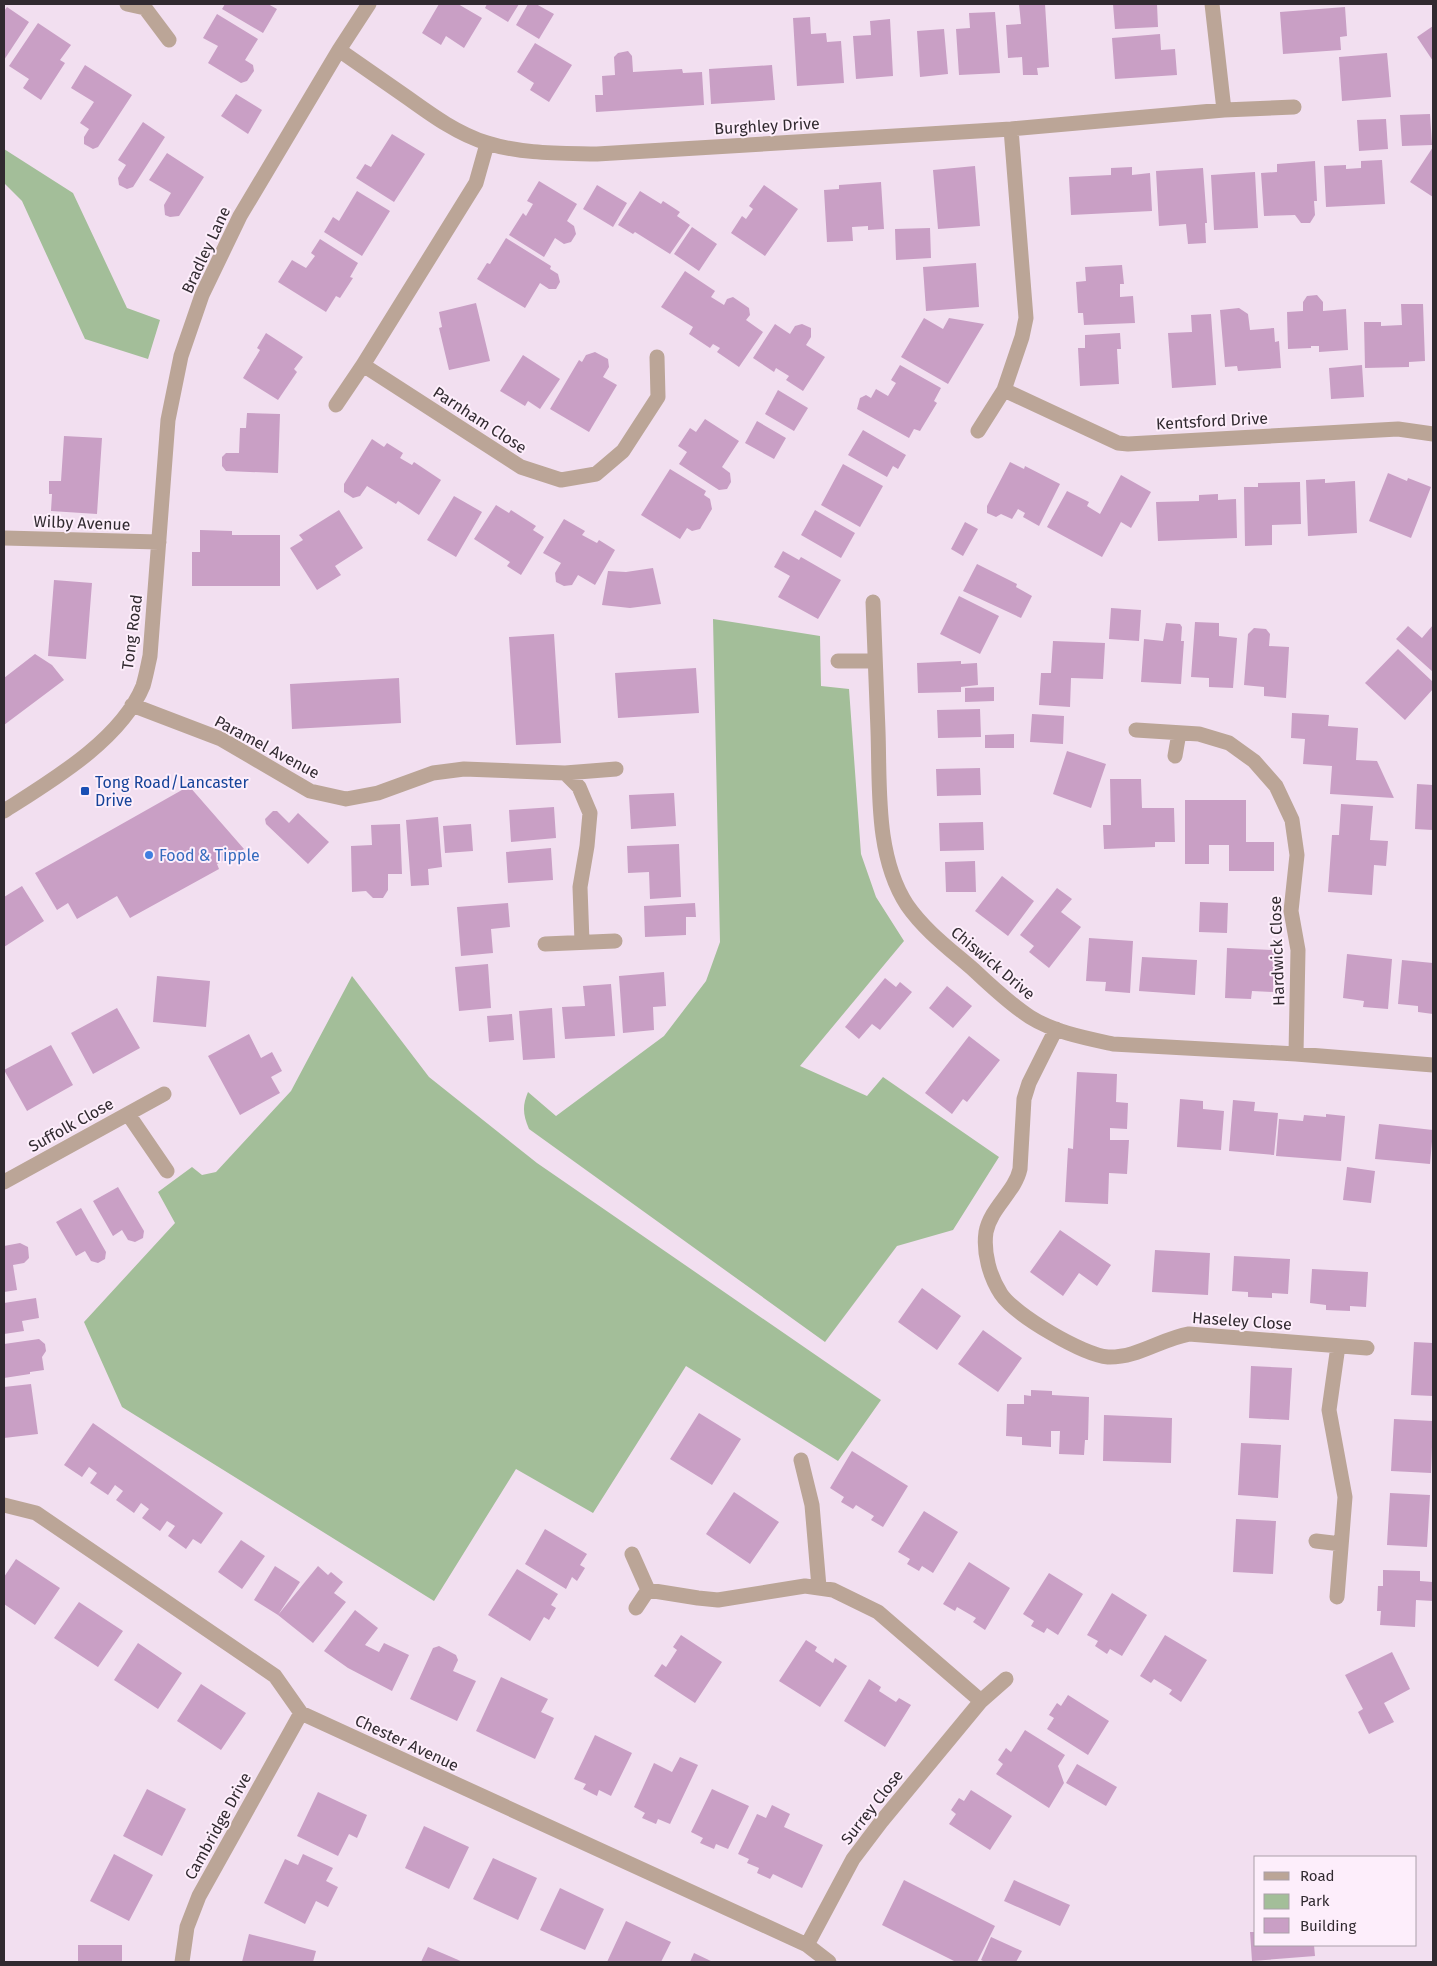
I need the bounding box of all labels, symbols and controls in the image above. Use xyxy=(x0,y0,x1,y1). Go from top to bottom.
street label: Burghley Drive xyxy=(714,114,820,138)
street label: Bradley Lane xyxy=(178,204,234,296)
street label: Parnham Close xyxy=(430,383,530,457)
street label: Kentsford Drive xyxy=(1156,409,1268,433)
street label: Wilby Avenue xyxy=(33,512,131,534)
street label: Tong Road xyxy=(118,593,146,671)
street label: Paramel Avenue xyxy=(211,711,323,783)
place label: Tong Road/Lancaster Drive xyxy=(95,773,250,810)
marker: Tong Road/Lancaster Drive xyxy=(79,785,91,797)
place label: Food & Tipple xyxy=(159,846,260,865)
marker: Food & Tipple xyxy=(143,849,155,861)
street label: Hardwick Close xyxy=(1266,896,1288,1006)
street label: Chiswick Drive xyxy=(947,922,1039,1004)
street label: Suffolk Close xyxy=(25,1094,117,1156)
street label: Haseley Close xyxy=(1191,1308,1293,1334)
street label: Chester Avenue xyxy=(352,1711,462,1775)
street label: Surrey Close xyxy=(837,1766,907,1848)
street label: Cambridge Drive xyxy=(181,1769,255,1883)
legend xyxy=(1254,1856,1417,1946)
text: Road xyxy=(1300,1867,1335,1885)
text: Park xyxy=(1300,1892,1330,1910)
text: Building xyxy=(1300,1917,1356,1935)

